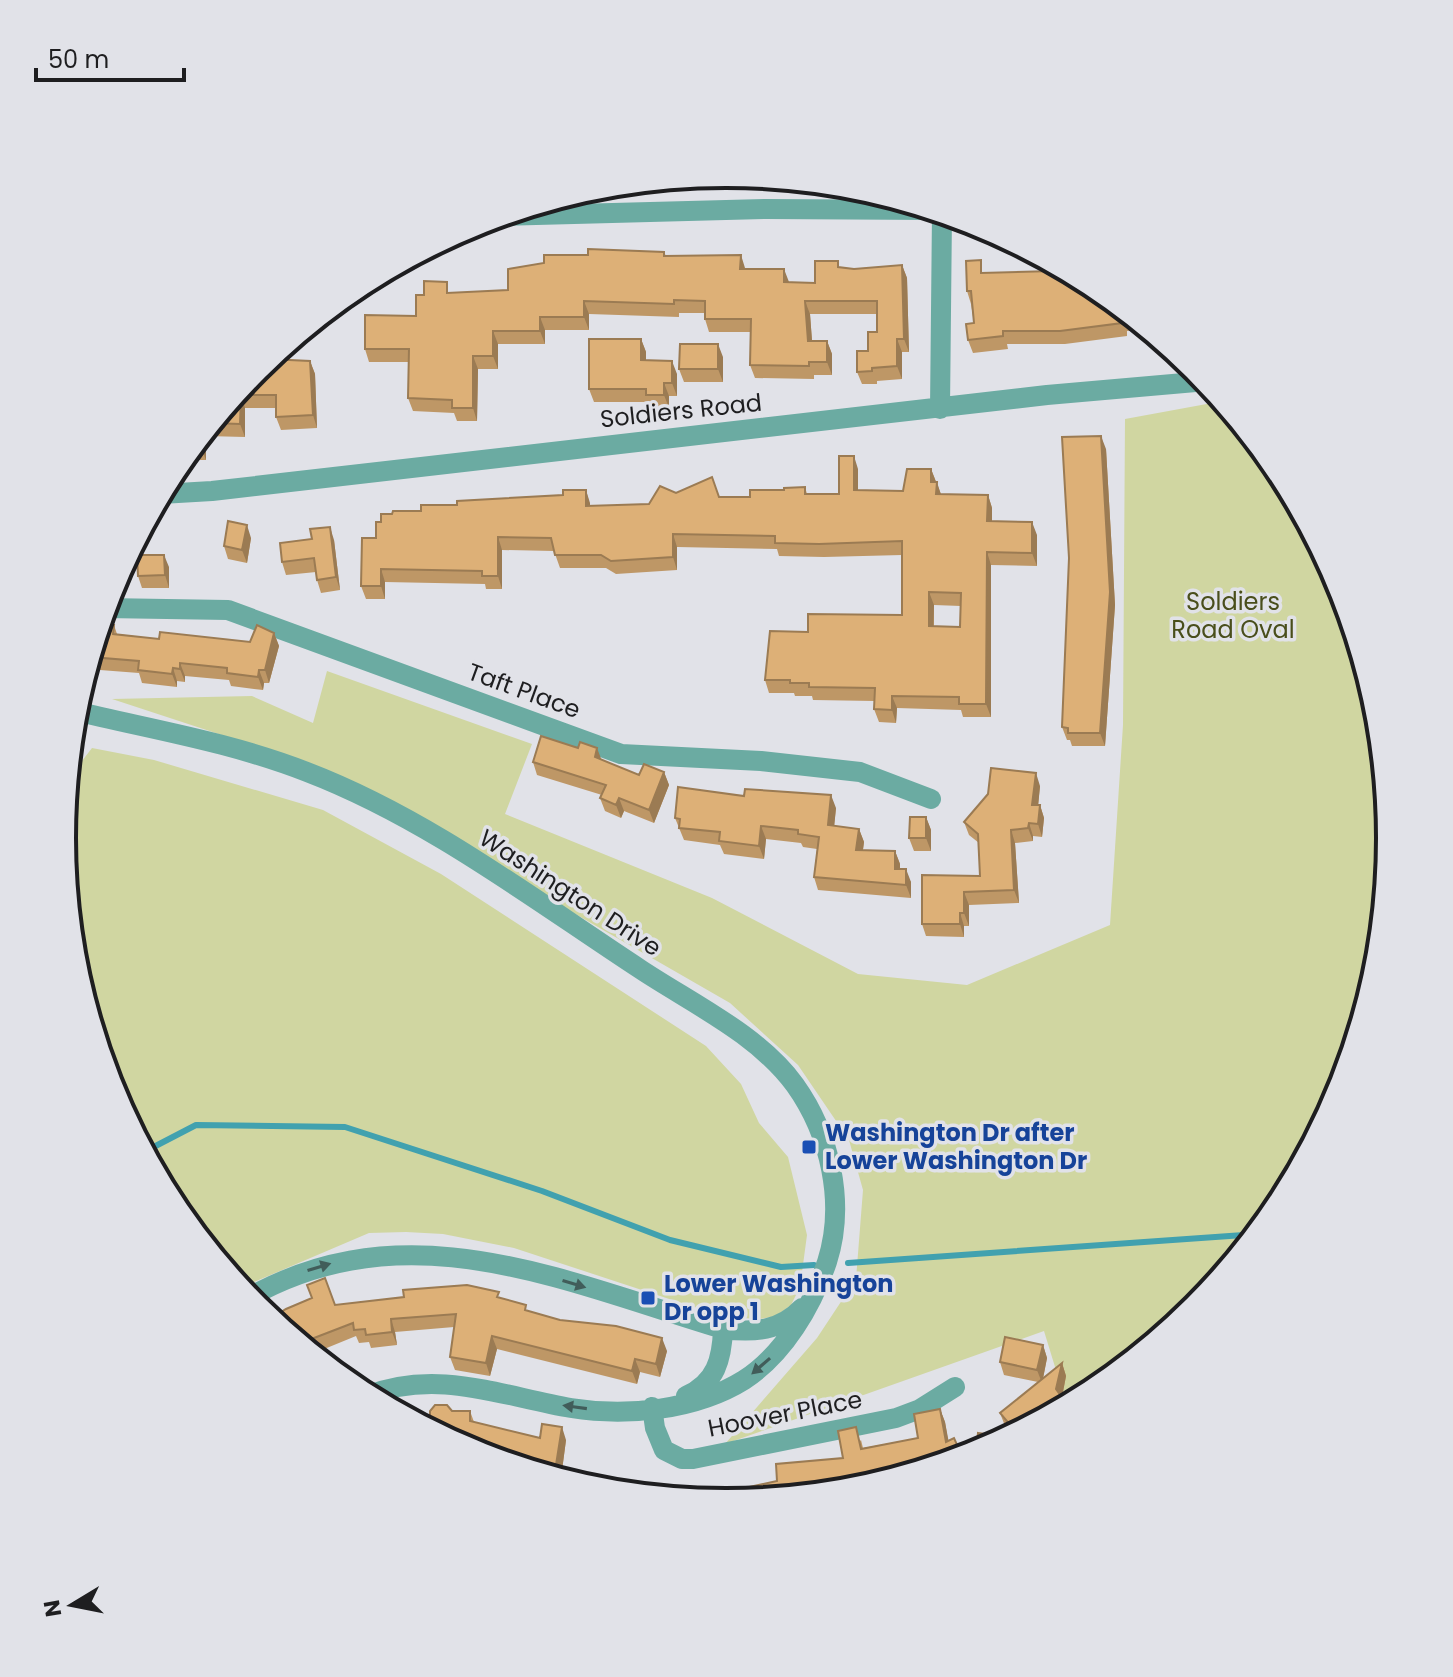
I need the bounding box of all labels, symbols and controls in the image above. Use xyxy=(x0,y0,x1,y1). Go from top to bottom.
scale bar xyxy=(36,32,184,82)
text: 50 m xyxy=(48,43,109,76)
street label: Soldiers Road xyxy=(598,386,764,435)
park label: Soldiers Road Oval xyxy=(1171,585,1295,646)
street label: Taft Place xyxy=(463,655,585,726)
street label: Washington Drive xyxy=(473,821,668,964)
place label: Washington Dr after Lower Washington Dr xyxy=(825,1116,1087,1177)
marker: Washington Dr after Lower Washington Dr xyxy=(800,1138,818,1156)
one-way arrow xyxy=(308,1260,332,1273)
place label: Lower Washington Dr opp 1 xyxy=(664,1267,894,1328)
one-way arrow xyxy=(563,1278,587,1291)
marker: Lower Washington Dr opp 1 xyxy=(639,1289,657,1307)
one-way arrow xyxy=(752,1357,772,1374)
street label: Hoover Place xyxy=(705,1382,865,1445)
one-way arrow xyxy=(562,1400,587,1413)
north arrow xyxy=(32,1565,112,1645)
text: N xyxy=(36,1598,69,1619)

